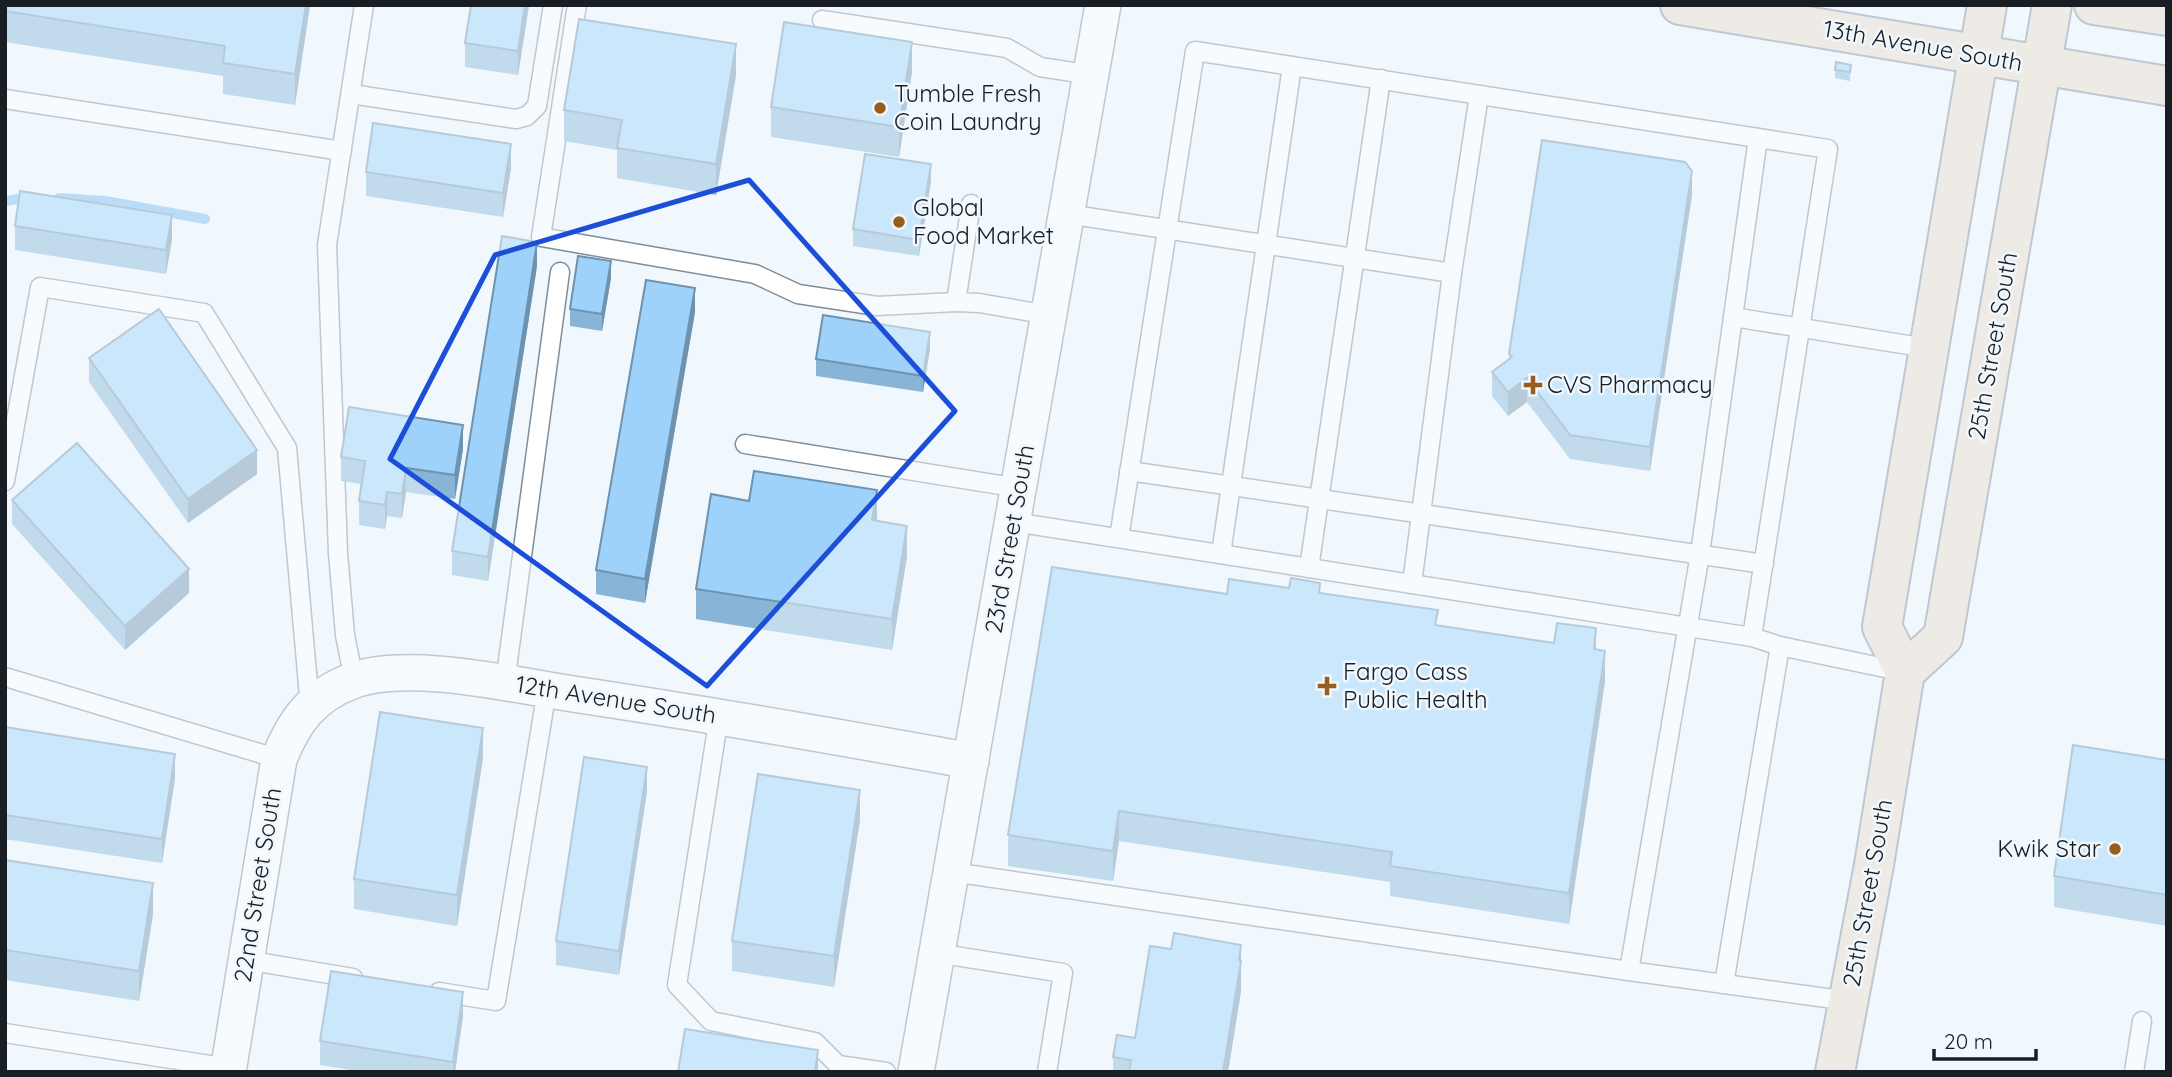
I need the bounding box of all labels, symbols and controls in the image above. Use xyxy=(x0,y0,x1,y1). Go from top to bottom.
street label: 13th Avenue South xyxy=(1821,13,2025,77)
place label: Tumble Fresh Coin Laundry xyxy=(894,78,1042,136)
marker: Tumble Fresh Coin Laundry xyxy=(872,100,888,116)
place label: Global Food Market xyxy=(913,192,1054,250)
marker: Global Food Market xyxy=(891,214,907,230)
street label: 25th Street South xyxy=(1961,250,2023,442)
place label: CVS Pharmacy xyxy=(1547,369,1713,399)
marker: CVS Pharmacy xyxy=(1525,377,1541,393)
street label: 23rd Street South xyxy=(978,442,1040,636)
place label: Fargo Cass Public Health xyxy=(1343,656,1488,714)
street label: 12th Avenue South xyxy=(514,668,719,730)
marker: Fargo Cass Public Health xyxy=(1317,676,1337,696)
street label: 22nd Street South xyxy=(227,785,287,985)
street label: 25th Street South xyxy=(1836,797,1898,989)
place label: Kwik Star xyxy=(1997,833,2101,863)
marker: Kwik Star xyxy=(2107,841,2123,857)
scale bar xyxy=(1934,1018,2036,1062)
text: 20 m xyxy=(1944,1028,1993,1054)

